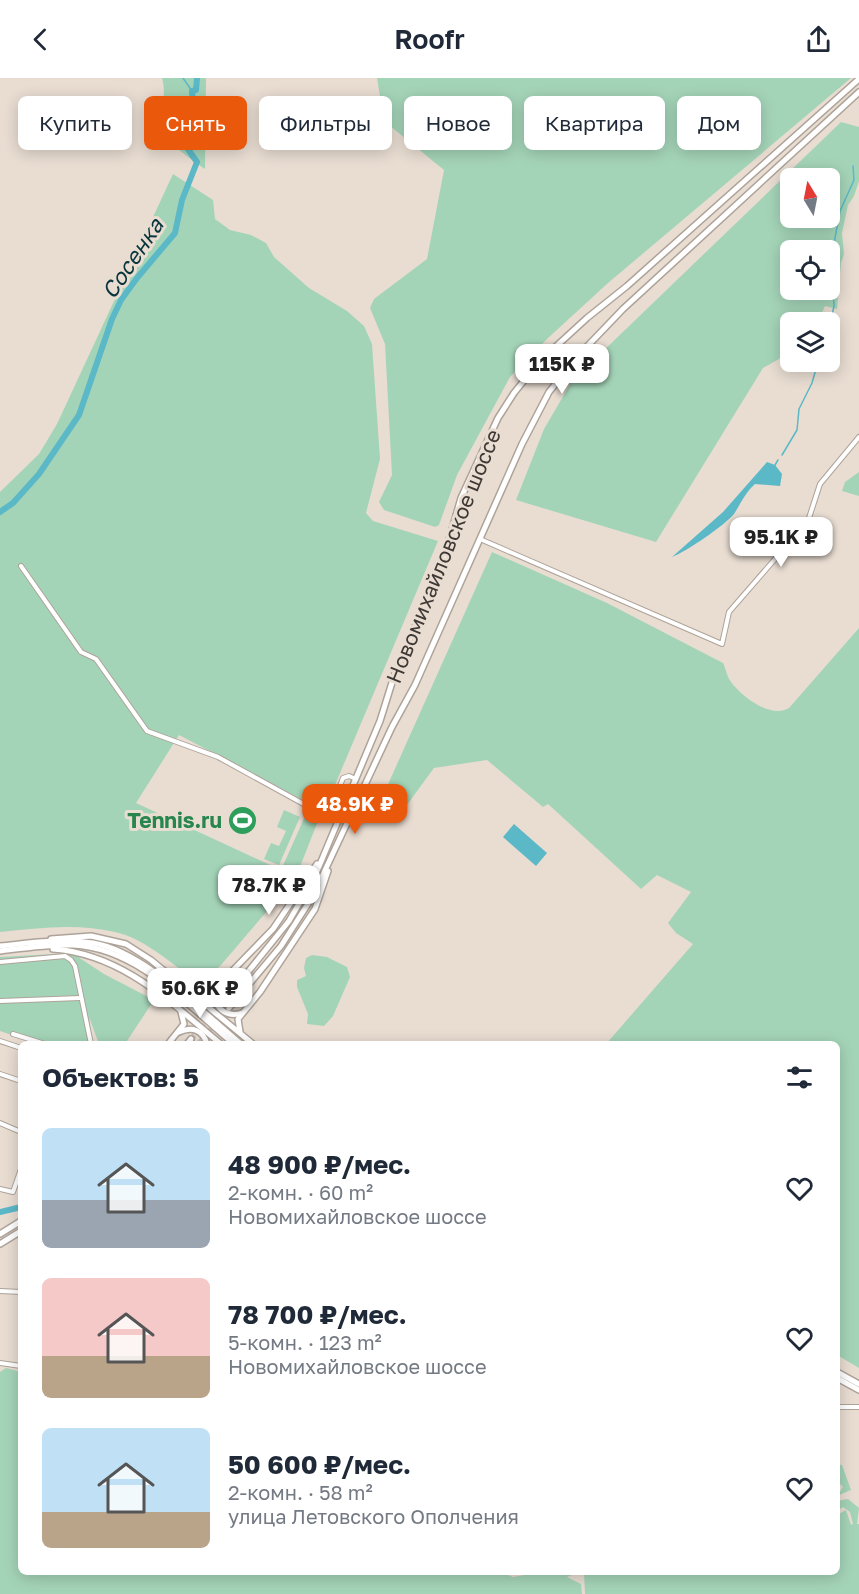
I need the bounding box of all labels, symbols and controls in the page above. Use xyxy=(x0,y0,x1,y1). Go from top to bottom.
icon: back xyxy=(24,23,57,56)
text: Roofr xyxy=(394,23,465,55)
icon: share xyxy=(802,23,835,56)
chip: Купить xyxy=(18,96,132,150)
chip: Снять xyxy=(144,96,247,150)
chip: Фильтры xyxy=(259,96,392,150)
chip: Новое xyxy=(404,96,512,150)
chip: Квартира xyxy=(524,96,665,150)
chip: Дом xyxy=(677,96,761,150)
north arrow xyxy=(780,168,840,228)
map controls xyxy=(780,168,840,372)
water label: Сосенка xyxy=(95,211,170,303)
button: locate xyxy=(780,240,840,300)
button: layers xyxy=(780,312,840,372)
pin: 115K ₽ xyxy=(513,344,611,395)
text: 115K ₽ xyxy=(529,351,595,375)
street label: Новомихайловское шоссе xyxy=(380,425,506,687)
pin: 95.1K ₽ xyxy=(726,517,836,568)
text: 95.1K ₽ xyxy=(744,524,818,548)
pin: 48.9K ₽ xyxy=(300,784,410,835)
text: 48.9K ₽ xyxy=(316,791,394,815)
sports icon: Tennis.ru xyxy=(227,804,259,836)
place label: Tennis.ru xyxy=(127,807,222,833)
pin: 78.7K ₽ xyxy=(214,865,324,916)
text: 78.7K ₽ xyxy=(232,872,306,896)
pin: 50.6K ₽ xyxy=(145,968,255,1019)
text: 50.6K ₽ xyxy=(161,975,239,999)
icon: filters xyxy=(783,1061,816,1094)
text: Объектов: 5 xyxy=(42,1062,199,1093)
text: 48 900 ₽/мес. xyxy=(228,1149,411,1180)
icon: home xyxy=(90,1152,162,1224)
icon: heart xyxy=(783,1172,816,1205)
text: 2-комн. · 60 m² xyxy=(228,1180,373,1204)
text: Новомихайловское шоссе xyxy=(228,1204,487,1228)
text: 78 700 ₽/мес. xyxy=(228,1299,407,1330)
icon: home xyxy=(90,1302,162,1374)
icon: heart xyxy=(783,1322,816,1355)
text: 5-комн. · 123 m² xyxy=(228,1330,382,1354)
text: Новомихайловское шоссе xyxy=(228,1354,487,1378)
text: 50 600 ₽/мес. xyxy=(228,1449,411,1480)
icon: home xyxy=(90,1452,162,1524)
icon: heart xyxy=(783,1472,816,1505)
text: 2-комн. · 58 m² xyxy=(228,1480,373,1504)
text: улица Летовского Ополчения xyxy=(228,1504,519,1528)

